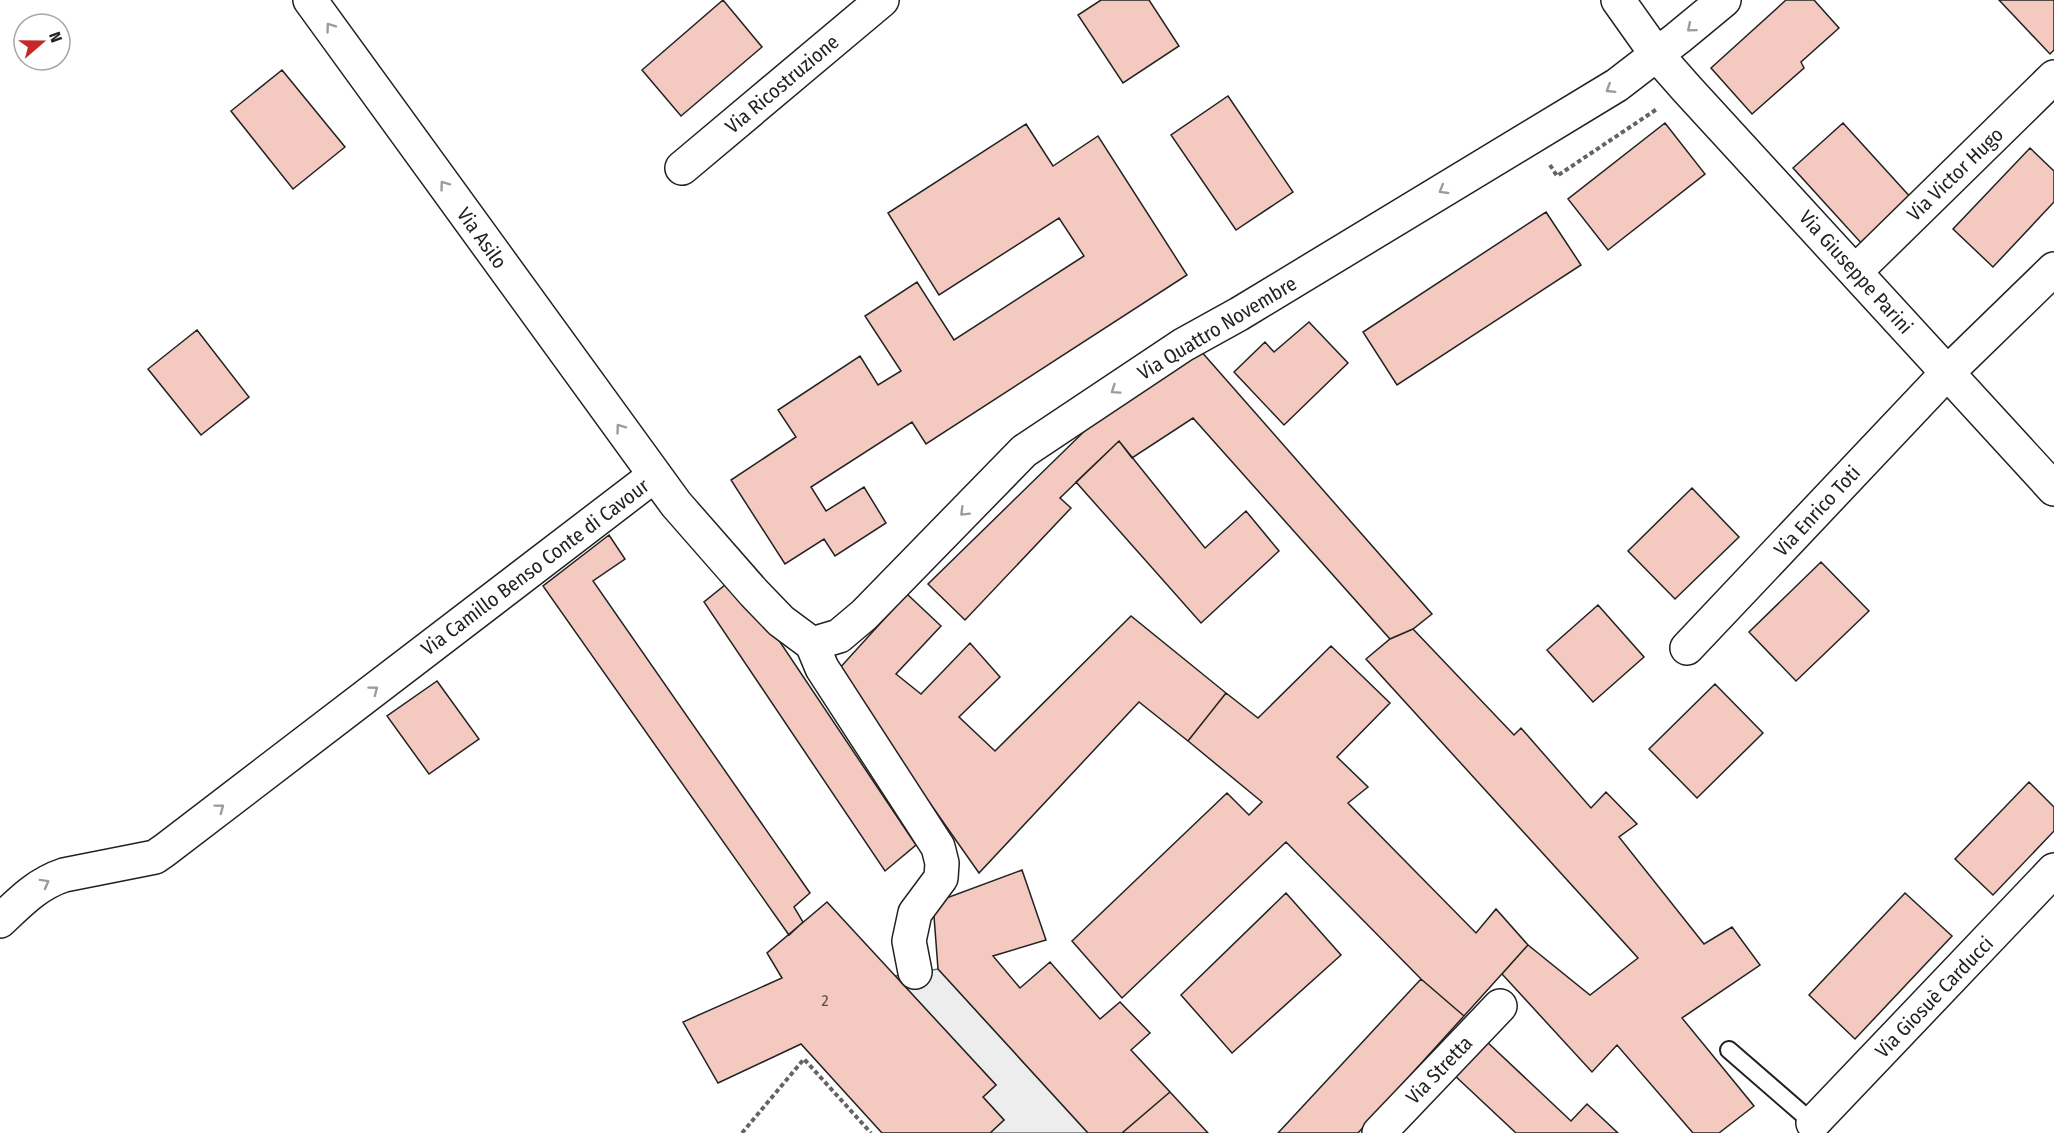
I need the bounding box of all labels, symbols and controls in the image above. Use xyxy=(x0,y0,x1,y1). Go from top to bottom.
north arrow xyxy=(12,12,72,72)
one-way arrow xyxy=(1687,21,1698,32)
one-way arrow xyxy=(326,22,337,33)
text: N xyxy=(45,29,66,45)
street label: Via Ricostruzione xyxy=(720,30,844,138)
one-way arrow xyxy=(1606,82,1616,94)
street label: Via Victor Hugo xyxy=(1902,122,2008,226)
one-way arrow xyxy=(440,180,451,191)
one-way arrow xyxy=(1439,183,1449,195)
street label: Via Asilo xyxy=(452,203,512,273)
street label: Via Giuseppe Parini xyxy=(1794,205,1918,339)
street label: Via Quattro Novembre xyxy=(1133,271,1301,385)
one-way arrow xyxy=(1111,383,1122,394)
one-way arrow xyxy=(617,423,628,434)
street label: Via Enrico Toti xyxy=(1769,461,1865,561)
street label: Via Camillo Benso Conte di Cavour xyxy=(416,473,654,661)
one-way arrow xyxy=(960,505,971,515)
one-way arrow xyxy=(368,686,379,697)
one-way arrow xyxy=(213,805,224,816)
one-way arrow xyxy=(38,879,49,890)
street label: Via Giosuè Carducci xyxy=(1870,931,1998,1063)
house number: 2 xyxy=(821,991,829,1010)
street label: Via Stretta xyxy=(1401,1031,1477,1109)

